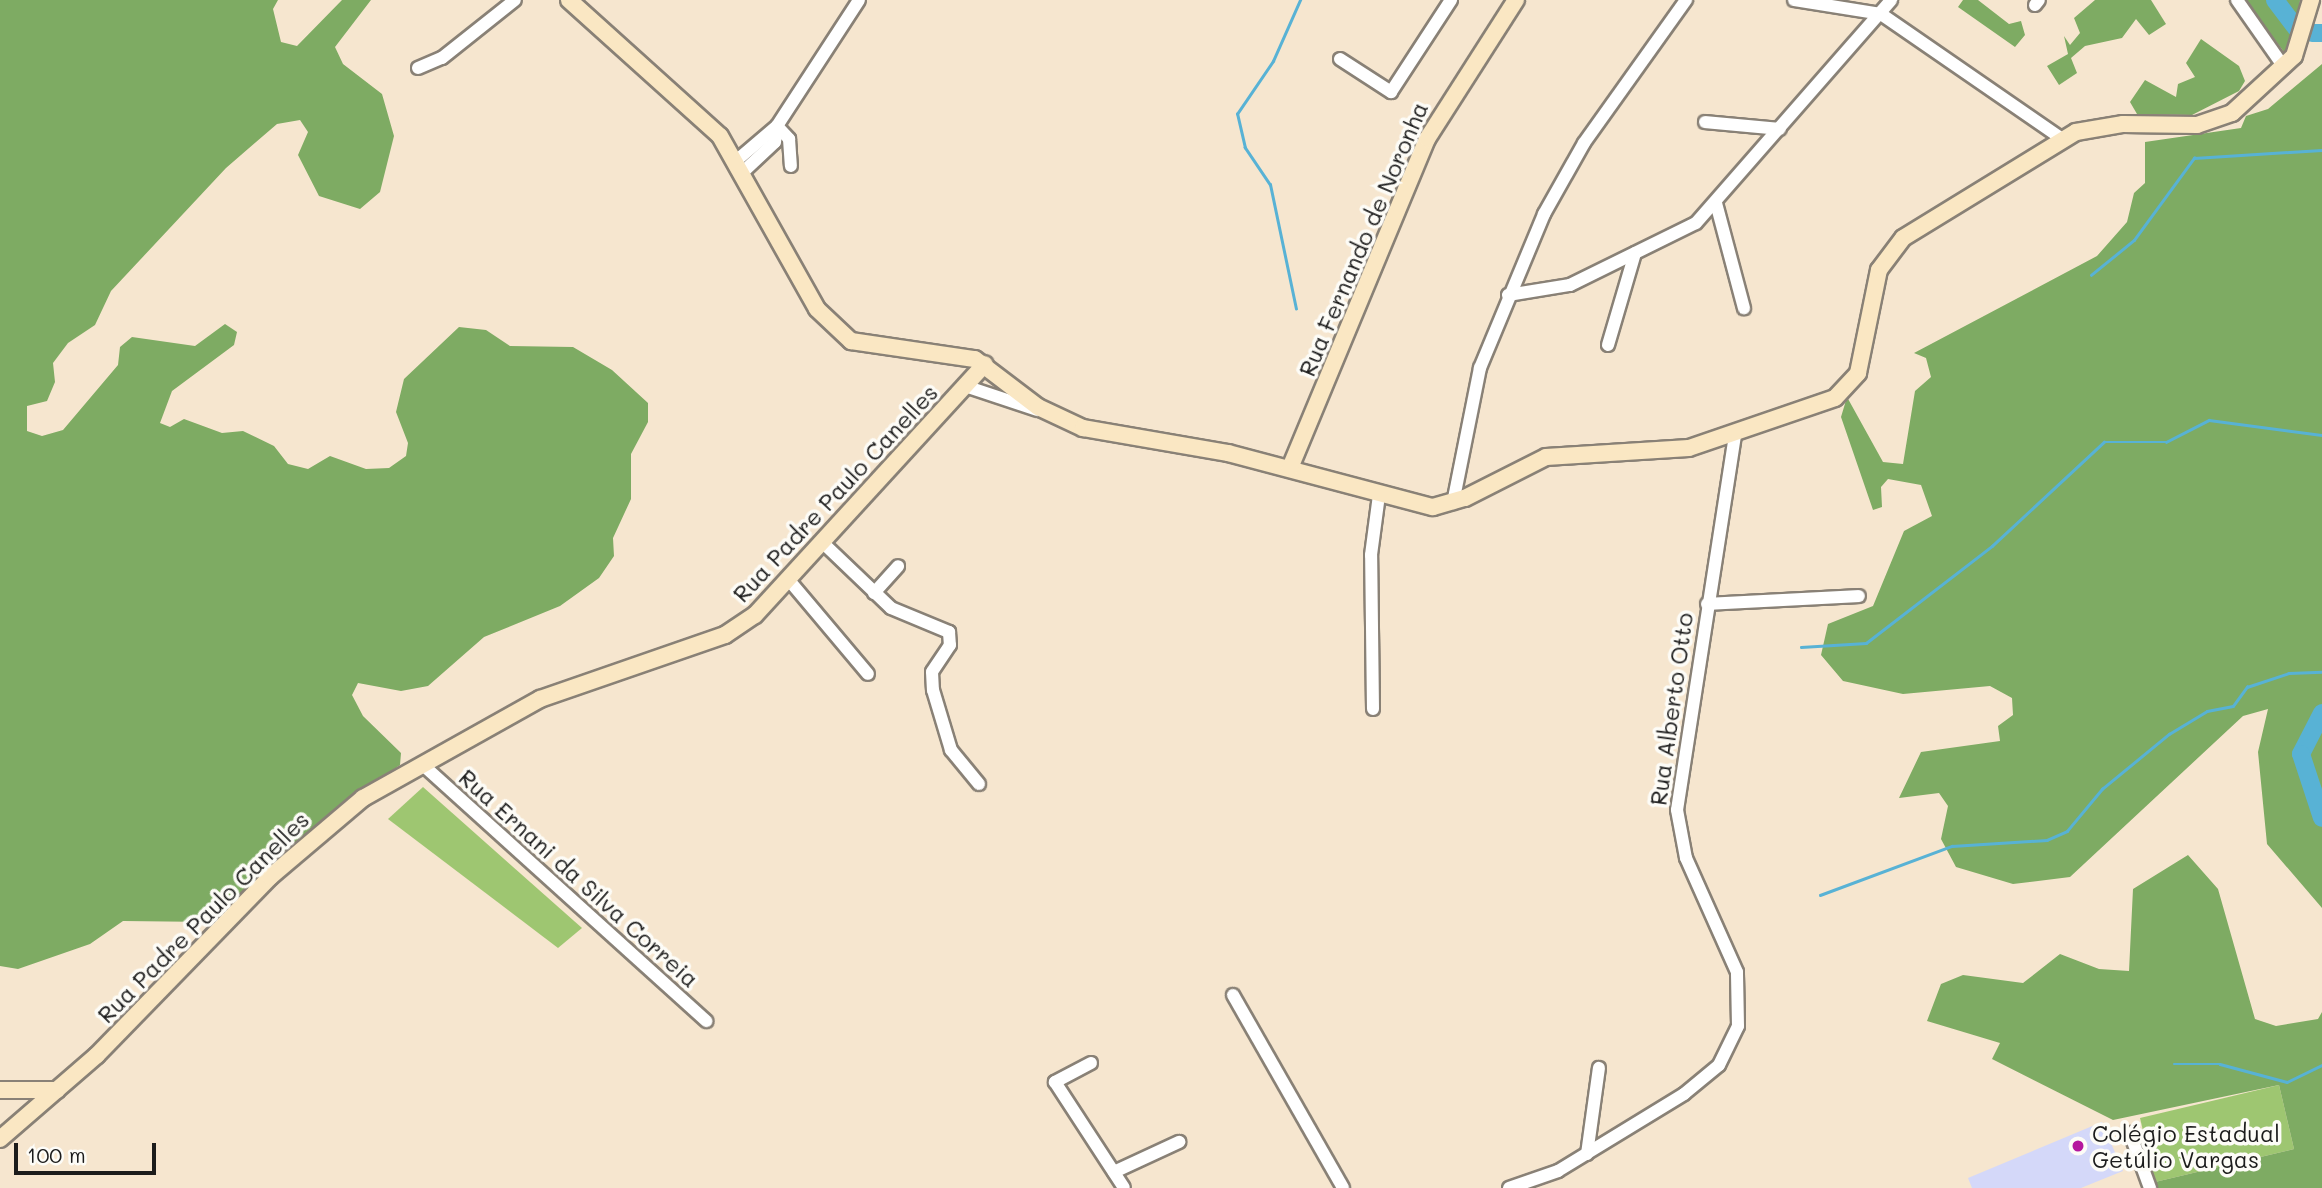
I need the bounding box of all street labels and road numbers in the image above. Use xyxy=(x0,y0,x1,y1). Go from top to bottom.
street label: Rua Fernando de Noronha xyxy=(1293,98,1433,380)
street label: Rua Padre Paulo Canelles xyxy=(727,378,943,608)
street label: Rua Alberto Otto xyxy=(1644,611,1698,807)
street label: Rua Ernani da Silva Correia xyxy=(454,763,704,993)
street label: Rua Padre Paulo Canelles xyxy=(92,806,314,1028)

